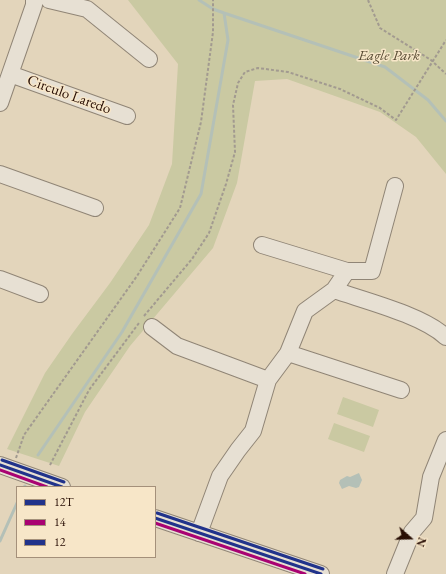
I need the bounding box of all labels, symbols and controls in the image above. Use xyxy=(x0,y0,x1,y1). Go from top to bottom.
park label: Eagle Park xyxy=(358,47,420,65)
street label: Circulo Laredo xyxy=(25,72,113,118)
legend xyxy=(16,486,156,558)
text: 12T xyxy=(54,494,74,510)
text: 14 xyxy=(54,514,66,530)
north arrow xyxy=(390,518,430,558)
text: 12 xyxy=(54,534,66,550)
text: N xyxy=(413,536,429,549)

